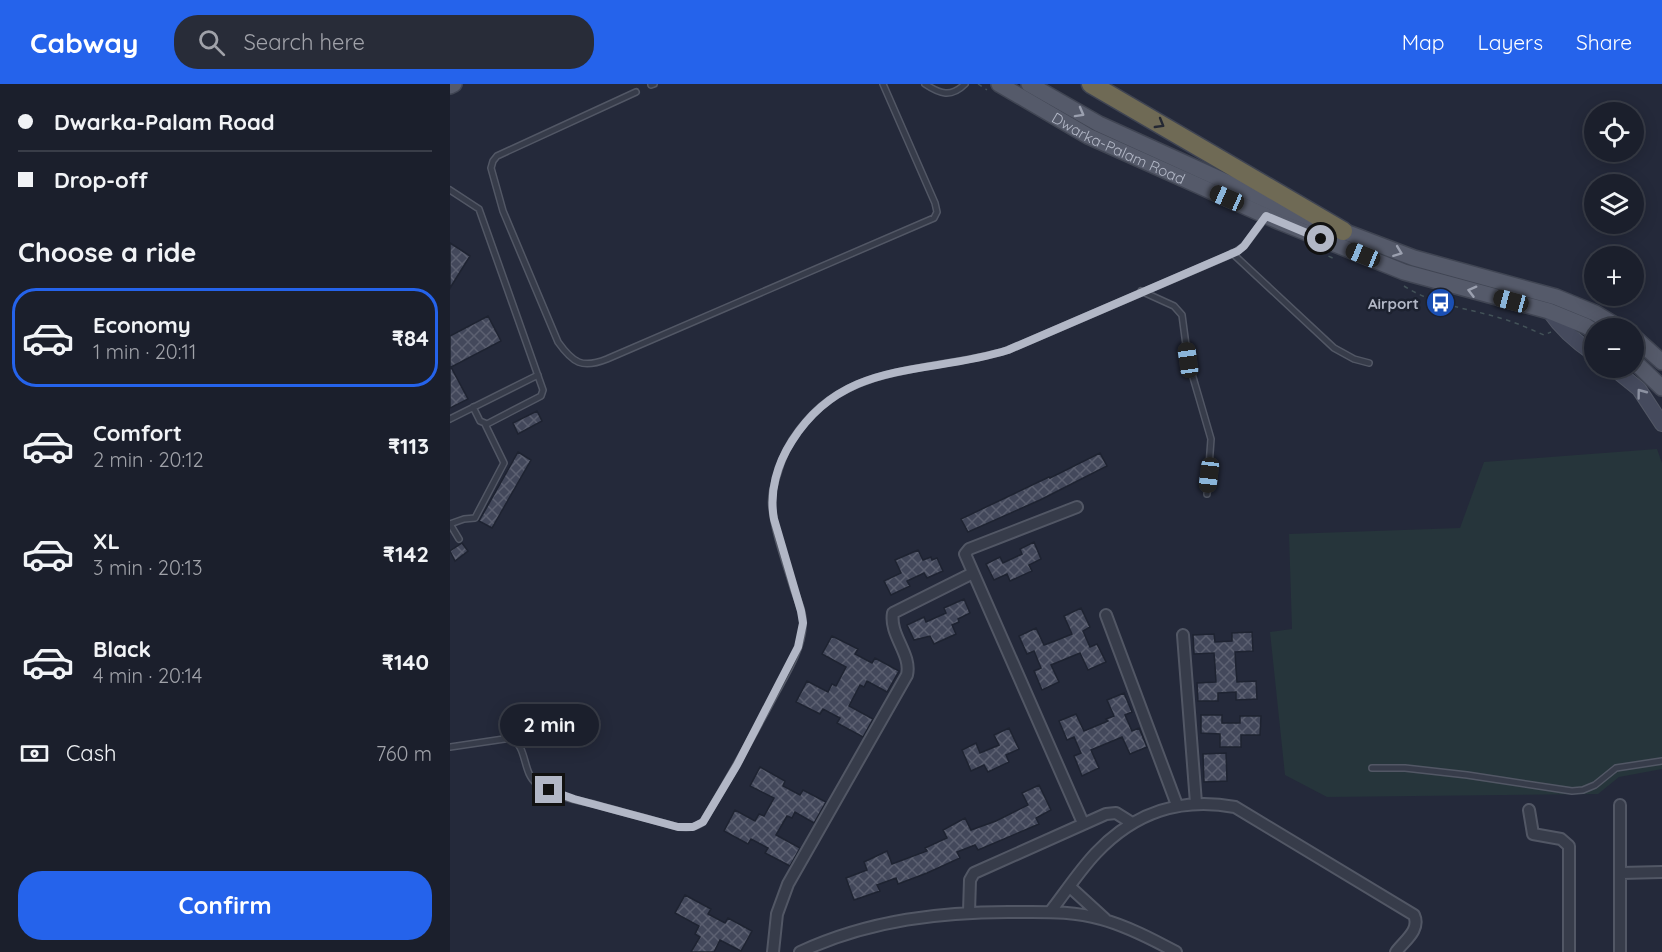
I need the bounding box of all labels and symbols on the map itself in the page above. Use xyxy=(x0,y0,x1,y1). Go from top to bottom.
one-way arrow xyxy=(1073,106,1084,117)
street label: Dwarka-Palam Road xyxy=(1049,108,1188,188)
one-way arrow xyxy=(1154,117,1164,128)
car xyxy=(1207,182,1247,214)
route start xyxy=(1307,225,1334,252)
car xyxy=(1343,240,1383,270)
one-way arrow xyxy=(1392,245,1403,257)
one-way arrow xyxy=(1467,285,1477,298)
bus stop icon: Airport xyxy=(1424,287,1456,319)
car xyxy=(1491,288,1531,314)
place label: Airport xyxy=(1368,294,1419,313)
car xyxy=(1177,341,1199,379)
one-way arrow xyxy=(1637,389,1648,400)
car xyxy=(1198,456,1220,494)
callout: 2 min xyxy=(500,703,598,745)
route end xyxy=(535,776,562,803)

